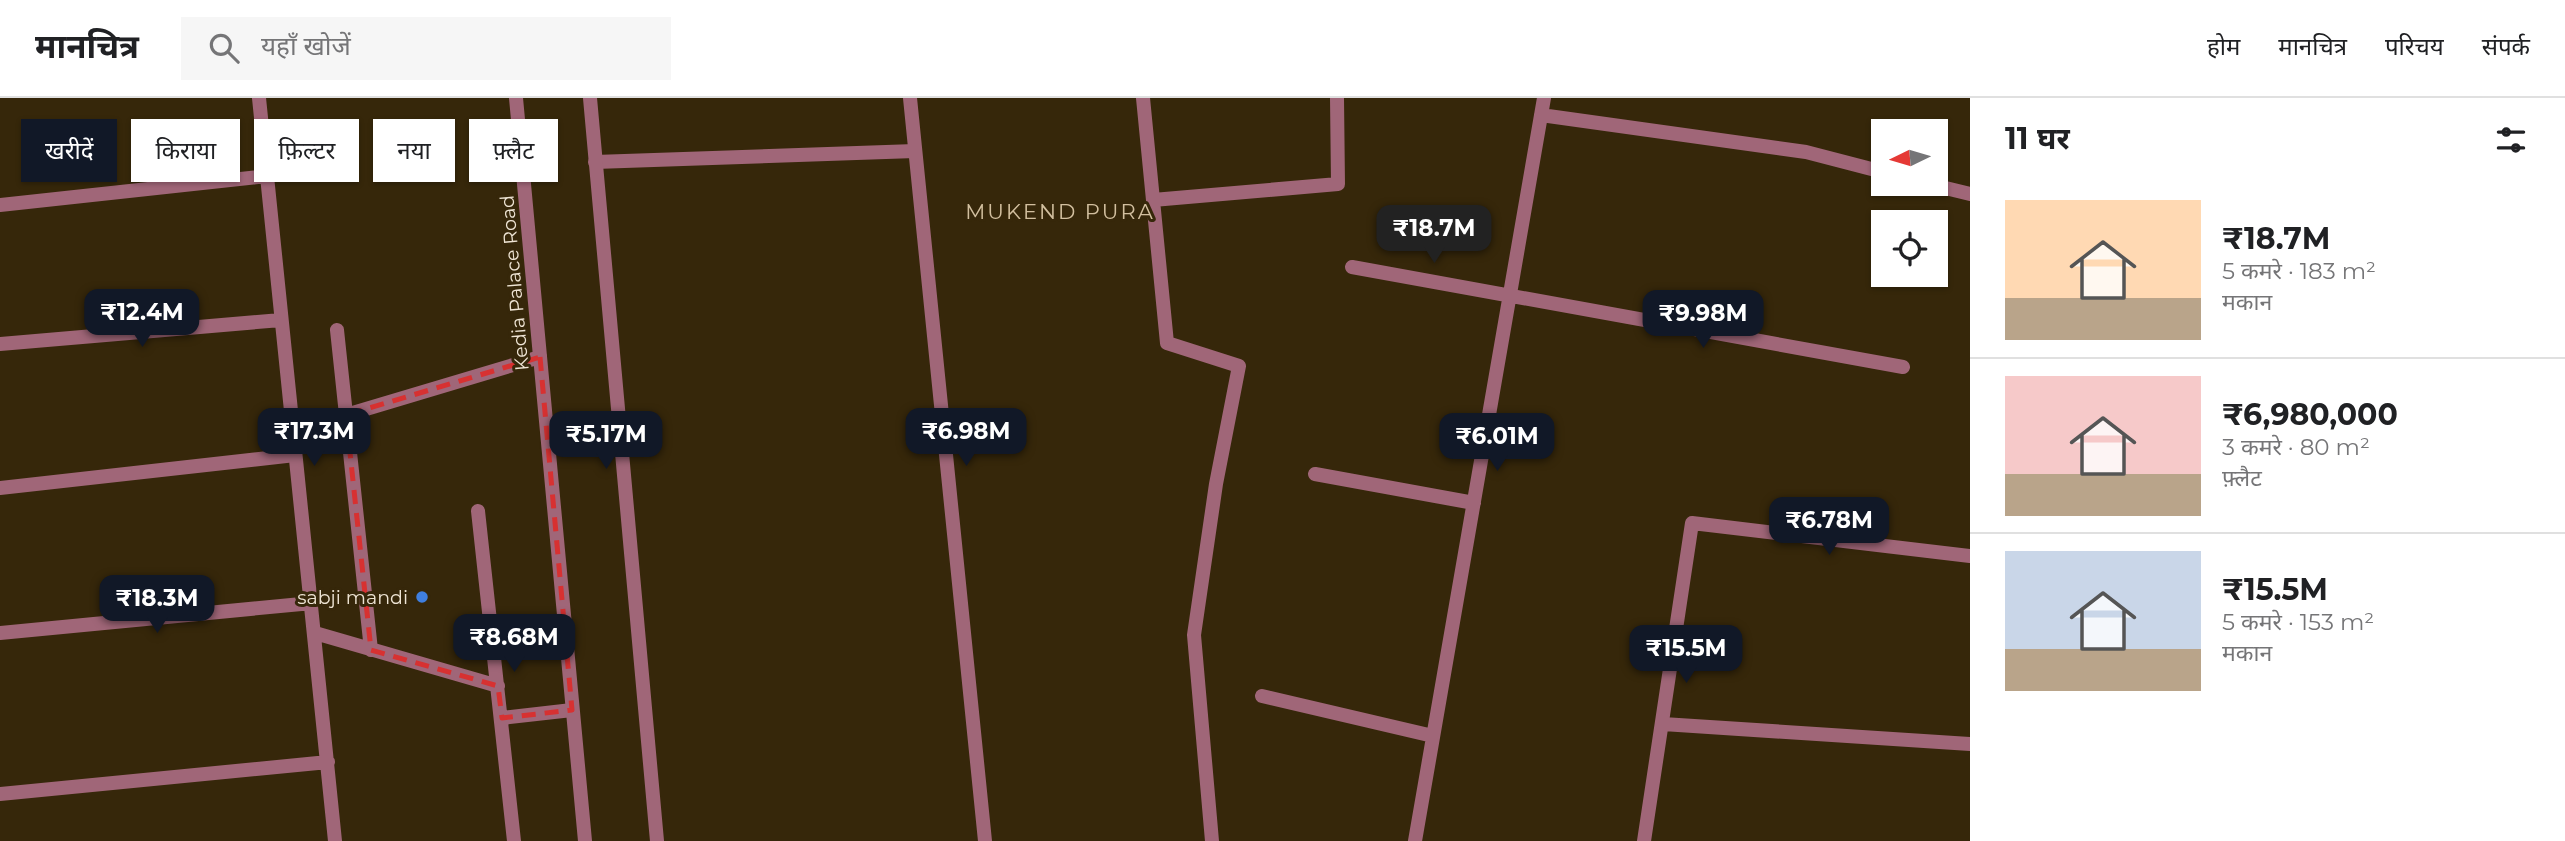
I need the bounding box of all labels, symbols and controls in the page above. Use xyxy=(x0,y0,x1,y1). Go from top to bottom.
search box xyxy=(181,17,671,80)
text: मानचित्र xyxy=(35,26,139,66)
icon: search xyxy=(205,29,243,67)
text: यहाँ खोजें xyxy=(261,30,351,62)
text: होम xyxy=(2207,32,2240,61)
text: मानचित्र xyxy=(2278,32,2347,61)
text: परिचय xyxy=(2385,32,2444,61)
text: संपर्क xyxy=(2482,32,2530,61)
chip: खरीदें xyxy=(21,119,117,182)
chip: किराया xyxy=(131,119,240,182)
chip: फ़िल्टर xyxy=(254,119,359,182)
chip: नया xyxy=(373,119,455,182)
chip: फ़्लैट xyxy=(469,119,558,182)
north arrow xyxy=(1871,119,1948,196)
map controls xyxy=(1871,119,1948,287)
text: 11 घर xyxy=(2005,120,2070,157)
icon: filters xyxy=(2492,121,2530,159)
street label: Kedia Palace Road xyxy=(495,194,534,372)
district label: MUKEND PURA xyxy=(965,199,1155,224)
pin: ₹18.7M xyxy=(1377,206,1491,265)
button: locate xyxy=(1871,210,1948,287)
text: ₹18.7M xyxy=(1392,214,1476,242)
text: ₹18.7M xyxy=(2222,220,2330,257)
icon: home xyxy=(2061,228,2145,312)
text: 5 कमरे · 183 m² xyxy=(2222,257,2376,285)
text: मकान xyxy=(2222,288,2272,316)
pin: ₹12.4M xyxy=(85,289,199,349)
pin: ₹9.98M xyxy=(1646,290,1760,350)
text: ₹12.4M xyxy=(100,298,184,326)
text: ₹9.98M xyxy=(1659,299,1747,327)
text: ₹6,980,000 xyxy=(2222,396,2398,433)
icon: home xyxy=(2061,404,2145,488)
pin: ₹17.3M xyxy=(257,408,371,468)
pin: ₹6.98M xyxy=(909,408,1023,468)
pin: ₹5.17M xyxy=(549,412,663,471)
pin: ₹6.01M xyxy=(1440,414,1554,473)
text: ₹17.3M xyxy=(274,417,354,445)
text: ₹6.98M xyxy=(922,417,1010,445)
text: ₹5.17M xyxy=(565,420,647,448)
text: ₹6.01M xyxy=(1455,422,1539,450)
text: 3 कमरे · 80 m² xyxy=(2222,433,2370,461)
text: फ़्लैट xyxy=(2222,464,2262,492)
pin: ₹6.78M xyxy=(1772,498,1886,557)
text: ₹6.78M xyxy=(1785,506,1873,534)
text: ₹15.5M xyxy=(2222,571,2328,608)
pin: ₹18.3M xyxy=(100,575,214,635)
icon: home xyxy=(2061,579,2145,663)
text: ₹18.3M xyxy=(115,584,199,612)
place label: sabji mandi xyxy=(297,586,408,609)
marker: sabji mandi xyxy=(414,589,430,605)
text: 5 कमरे · 153 m² xyxy=(2222,608,2374,636)
pin: ₹8.68M xyxy=(457,614,571,674)
text: ₹8.68M xyxy=(469,623,559,651)
pin: ₹15.5M xyxy=(1629,626,1743,685)
text: ₹15.5M xyxy=(1645,634,1727,662)
text: मकान xyxy=(2222,639,2272,667)

